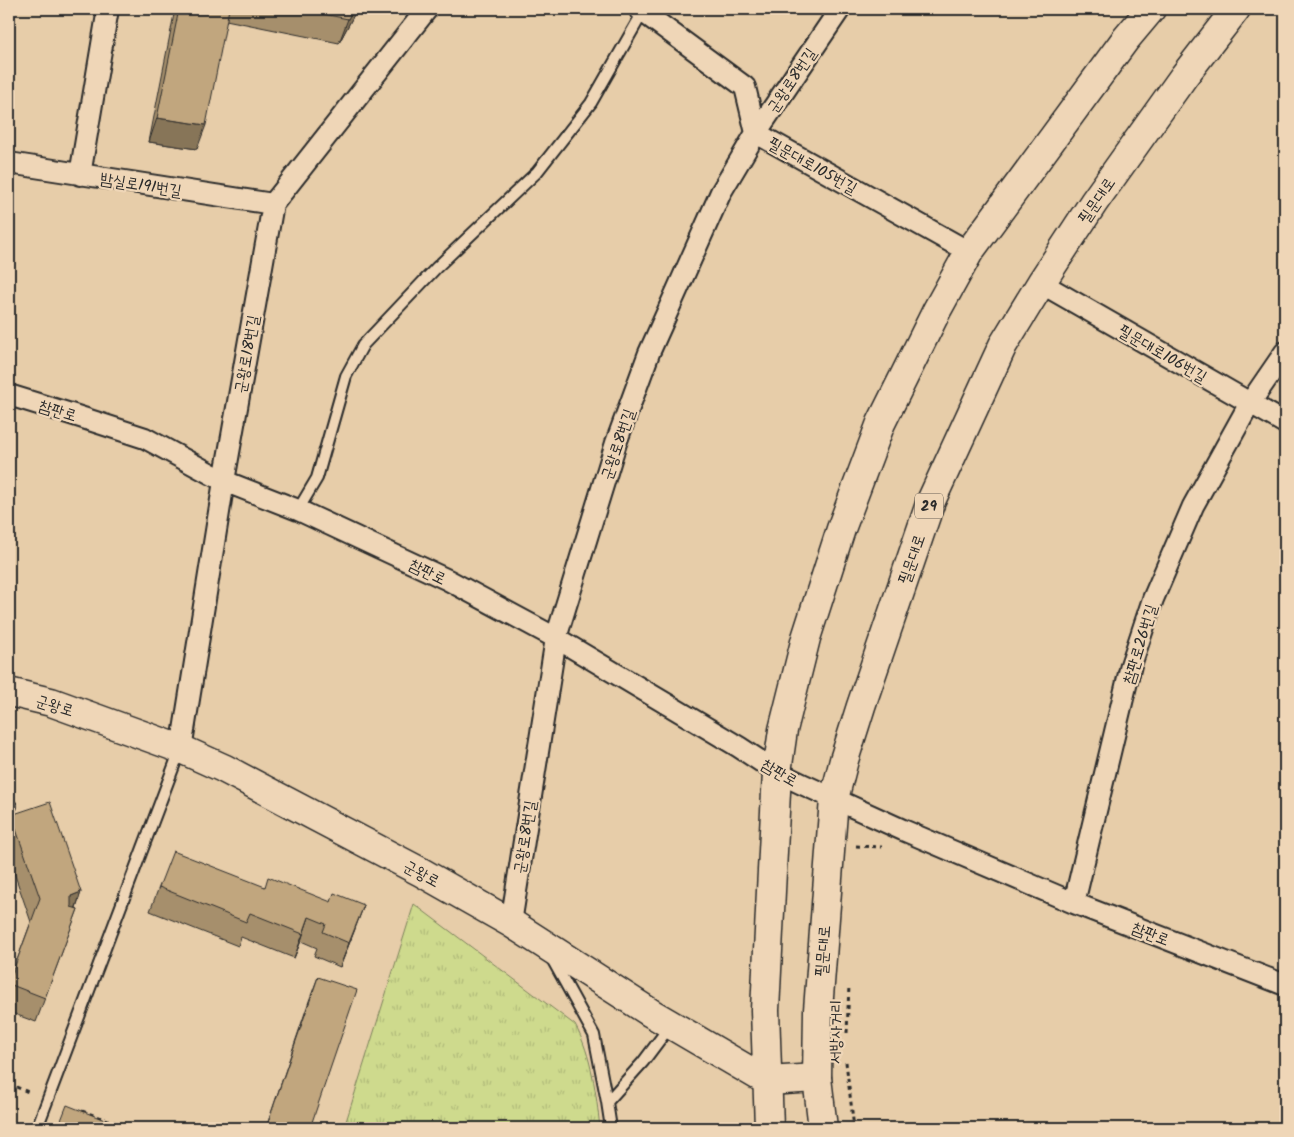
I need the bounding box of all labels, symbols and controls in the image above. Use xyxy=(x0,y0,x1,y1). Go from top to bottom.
street label: 군왕로8번길 xyxy=(761,43,823,119)
street label: 필문대로105번길 xyxy=(763,131,862,201)
street label: 밤실로191번길 xyxy=(98,167,183,204)
street label: 필문대로 xyxy=(1072,173,1122,229)
street label: 군왕로18번길 xyxy=(228,313,267,395)
street label: 필문대로106번길 xyxy=(1113,319,1212,390)
street label: 참판로 xyxy=(35,394,80,429)
street label: 군왕로8번길 xyxy=(595,405,642,484)
road number: 29 xyxy=(915,494,943,518)
street label: 필문대로 xyxy=(892,531,933,588)
street label: 참판로 xyxy=(405,553,450,592)
street label: 참판로26번길 xyxy=(1116,601,1164,688)
street label: 군왕로 xyxy=(32,689,77,724)
street label: 참판로 xyxy=(756,753,802,794)
street label: 군왕로8번길 xyxy=(507,799,544,876)
street label: 군왕로 xyxy=(398,854,444,894)
street label: 참판로 xyxy=(1128,916,1173,953)
street label: 필문대로 xyxy=(809,925,838,978)
street label: 서방사거리 xyxy=(823,1000,850,1064)

